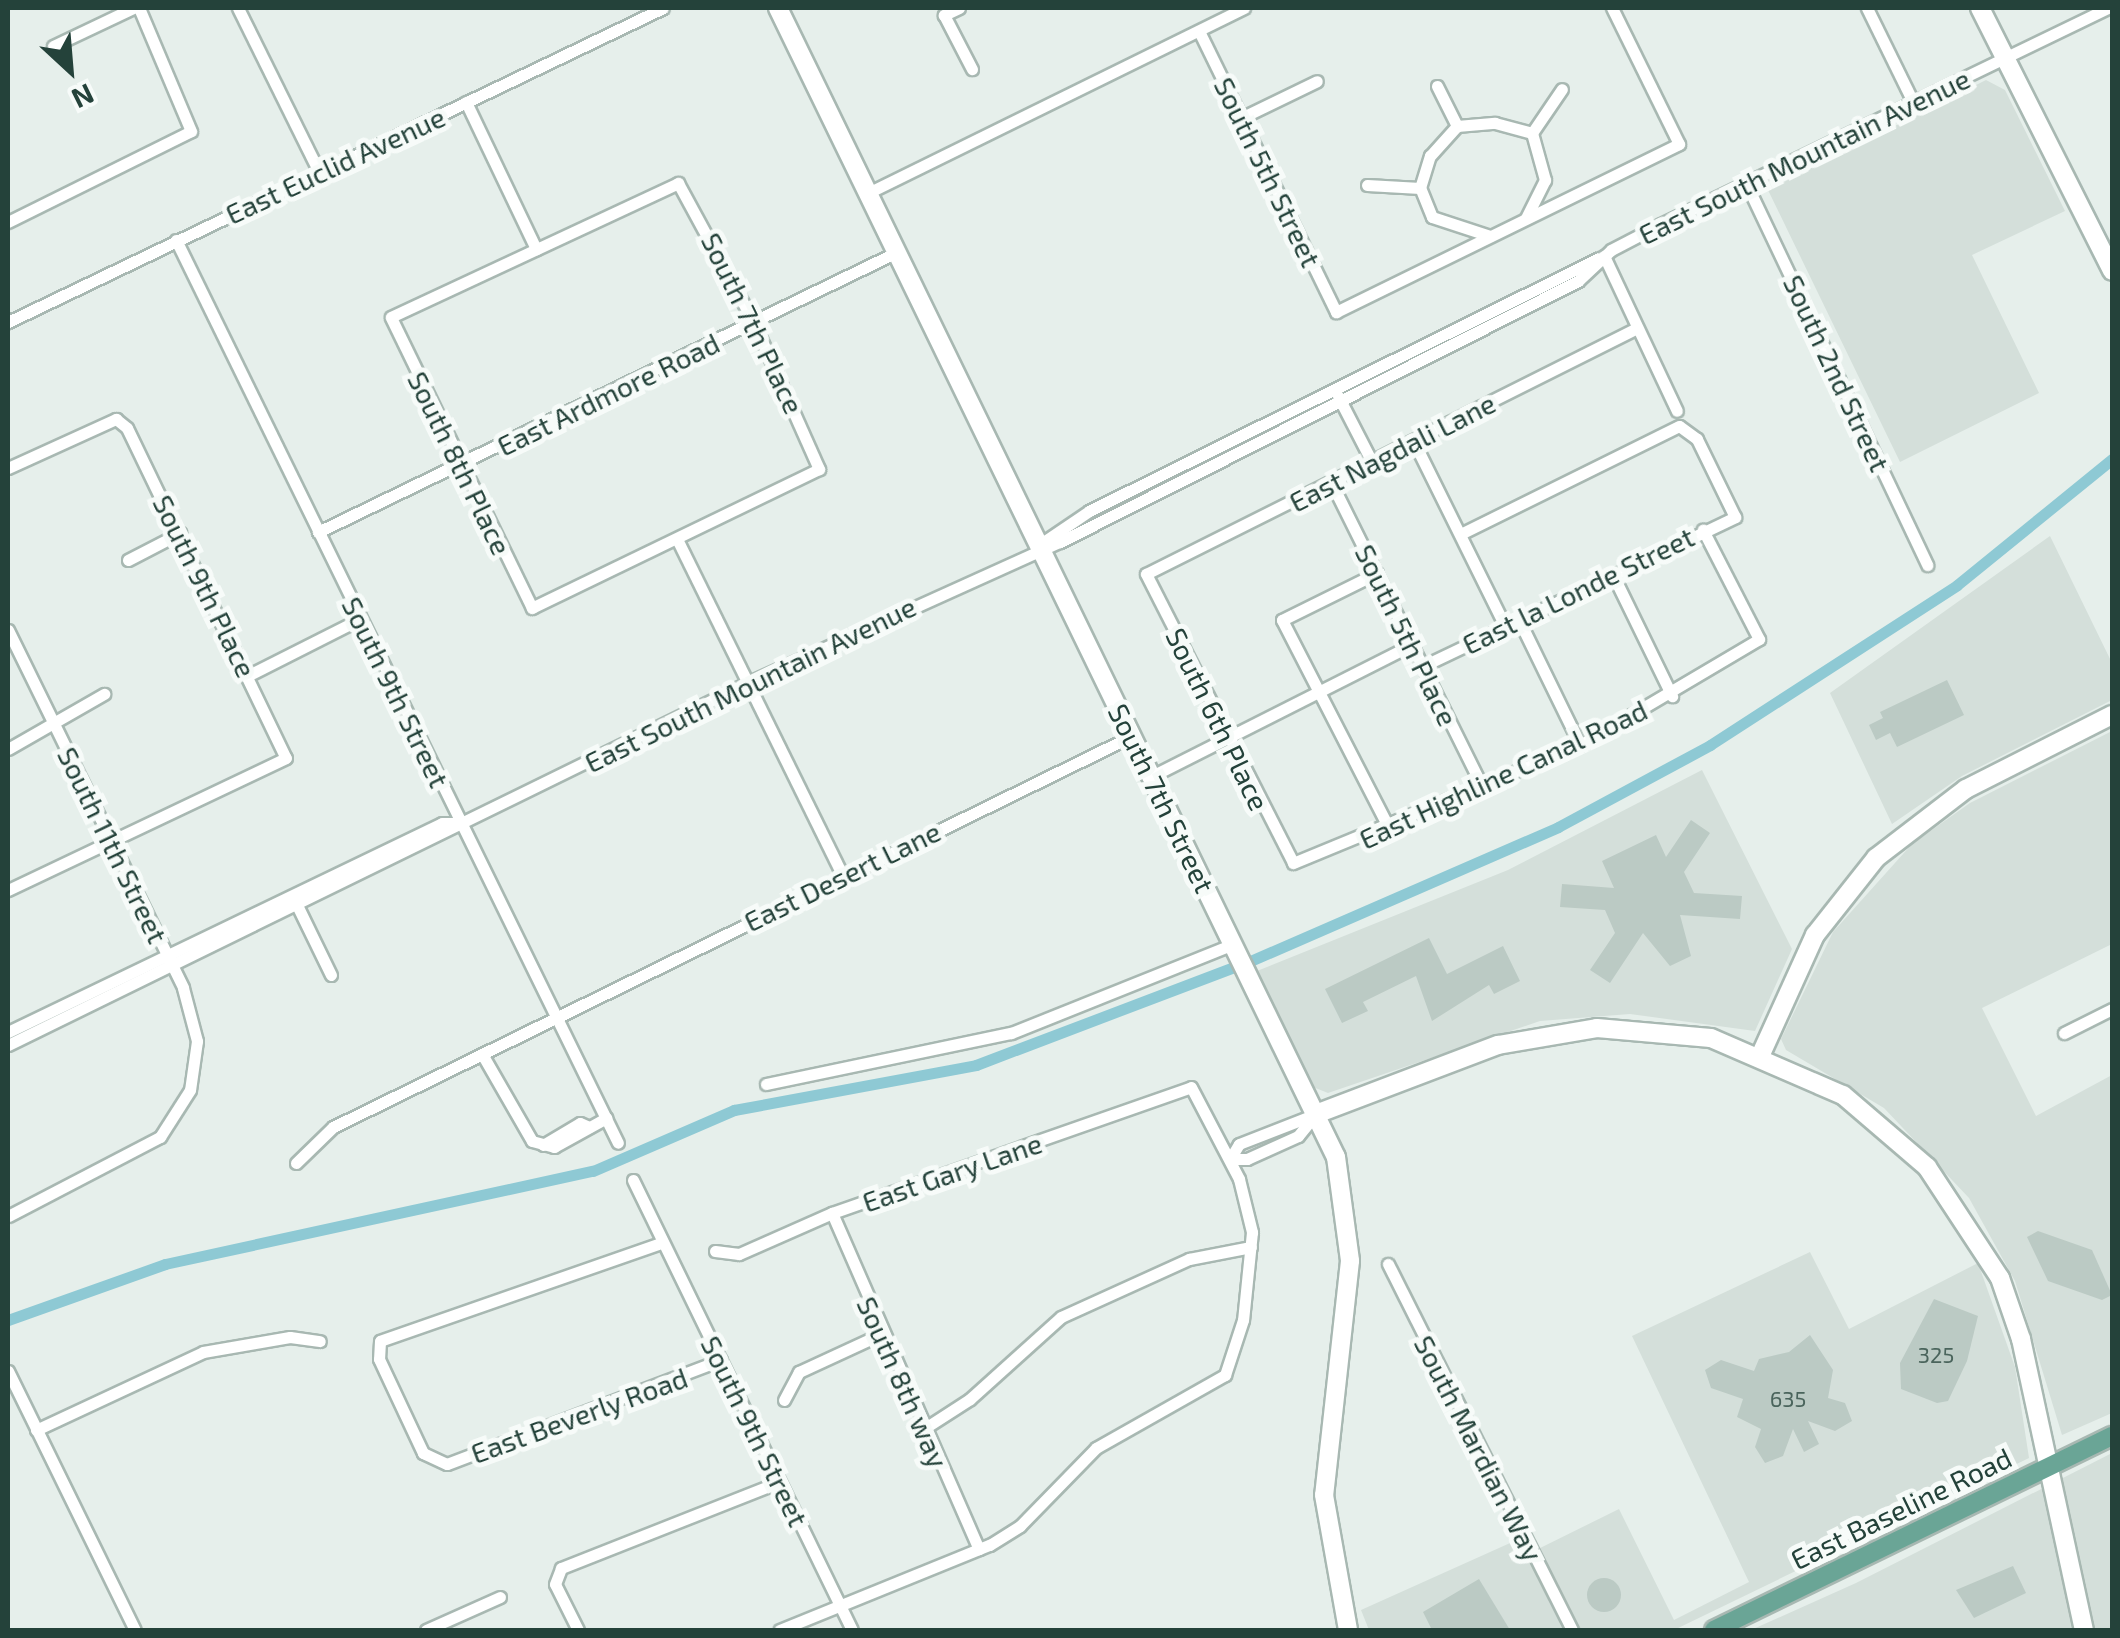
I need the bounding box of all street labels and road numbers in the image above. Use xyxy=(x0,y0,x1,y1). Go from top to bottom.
street label: East South Mountain Avenue xyxy=(1633,61,1975,251)
street label: South 5th Street xyxy=(1208,72,1328,272)
street label: East Euclid Avenue xyxy=(220,99,450,231)
street label: South 7th Place xyxy=(695,227,811,419)
street label: South 2nd Street xyxy=(1777,269,1897,477)
street label: East Ardmore Road xyxy=(491,325,725,463)
street label: South 8th Place xyxy=(401,366,519,560)
street label: East Nagdali Lane xyxy=(1283,386,1501,518)
street label: South 9th Place xyxy=(146,489,264,683)
street label: East la Londe Street xyxy=(1457,519,1699,661)
street label: South 5th Place xyxy=(1349,539,1465,731)
street label: East South Mountain Avenue xyxy=(579,589,921,779)
street label: South 9th Street xyxy=(335,591,457,793)
street label: South 6th Place xyxy=(1159,622,1277,816)
street label: East Highline Canal Road xyxy=(1353,692,1653,856)
street label: South 7th Street xyxy=(1102,698,1222,898)
street label: South 11th Street xyxy=(51,741,175,949)
street label: East Desert Lane xyxy=(738,814,946,938)
street label: East Gary Lane xyxy=(857,1125,1047,1219)
street label: South 8th way xyxy=(850,1291,956,1473)
street label: South Mardian Way xyxy=(1408,1329,1550,1567)
street label: South 9th Street xyxy=(694,1330,816,1532)
street label: East Beverly Road xyxy=(466,1360,692,1470)
street label: East Baseline Road xyxy=(1785,1440,2017,1576)

